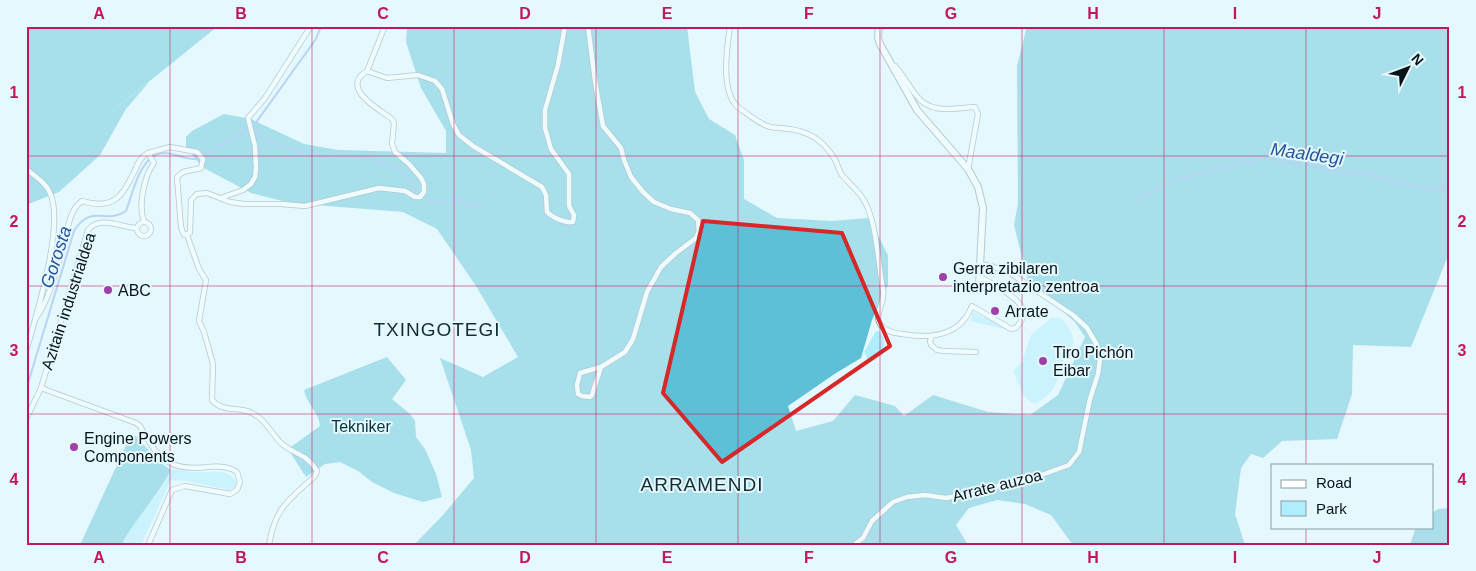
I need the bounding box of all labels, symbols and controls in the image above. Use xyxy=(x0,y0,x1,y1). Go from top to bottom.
text: A xyxy=(93,5,105,22)
text: B xyxy=(235,5,247,22)
text: C xyxy=(377,5,389,22)
text: D xyxy=(519,5,531,22)
text: E xyxy=(662,5,673,22)
text: F xyxy=(804,5,814,22)
text: G xyxy=(945,5,957,22)
text: H xyxy=(1087,5,1099,22)
text: I xyxy=(1233,5,1237,22)
text: J xyxy=(1373,5,1381,22)
north arrow xyxy=(1384,42,1434,92)
text: N xyxy=(1408,50,1427,68)
text: 1 xyxy=(10,84,19,101)
text: 1 xyxy=(1458,84,1467,101)
water label: Maaldegi xyxy=(1269,139,1346,169)
text: 2 xyxy=(10,213,19,230)
text: 2 xyxy=(1458,213,1467,230)
water label: Gorosta xyxy=(37,223,75,291)
street label: Azitain industrialdea xyxy=(38,230,99,372)
place label: Gerra zibilaren interpretazio zentroa xyxy=(953,260,1099,295)
marker: Gerra zibilaren interpretazio zentroa xyxy=(937,271,949,283)
place label: ABC xyxy=(118,282,151,299)
marker: ABC xyxy=(102,284,114,296)
place label: Arrate xyxy=(1005,303,1049,320)
marker: Arrate xyxy=(989,305,1001,317)
district label: TXINGOTEGI xyxy=(373,319,501,340)
text: 3 xyxy=(10,342,19,359)
text: 3 xyxy=(1458,342,1467,359)
place label: Tiro Pichón Eibar xyxy=(1053,344,1133,379)
marker: Tiro Pichón Eibar xyxy=(1037,355,1049,367)
park label: Tekniker xyxy=(331,418,391,435)
place label: Engine Powers Components xyxy=(84,430,192,465)
marker: Engine Powers Components xyxy=(68,441,80,453)
legend xyxy=(1271,464,1434,528)
street label: Arrate auzoa xyxy=(951,466,1044,505)
text: 4 xyxy=(10,471,19,488)
text: 4 xyxy=(1458,471,1467,488)
district label: ARRAMENDI xyxy=(640,474,764,495)
text: Road xyxy=(1316,474,1352,491)
text: Park xyxy=(1316,500,1347,517)
text: A xyxy=(93,549,105,566)
text: B xyxy=(235,549,247,566)
text: C xyxy=(377,549,389,566)
text: D xyxy=(519,549,531,566)
text: E xyxy=(662,549,673,566)
text: F xyxy=(804,549,814,566)
text: G xyxy=(945,549,957,566)
text: H xyxy=(1087,549,1099,566)
text: I xyxy=(1233,549,1237,566)
text: J xyxy=(1373,549,1381,566)

